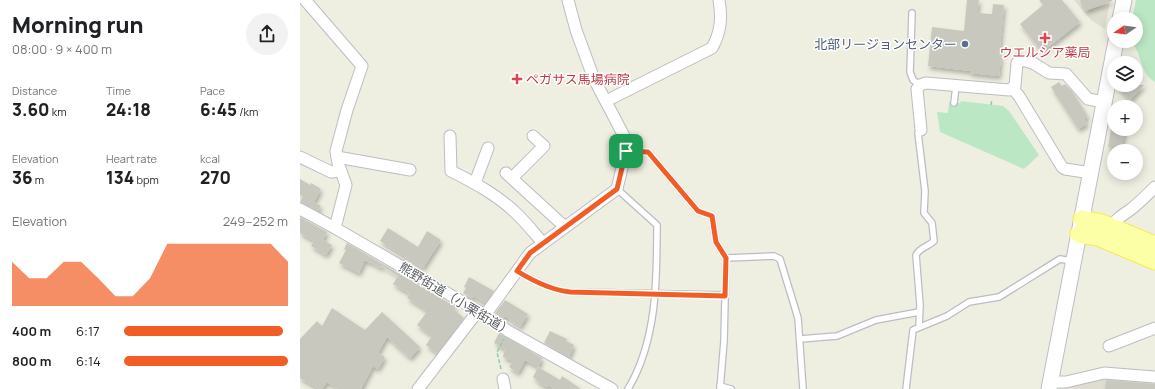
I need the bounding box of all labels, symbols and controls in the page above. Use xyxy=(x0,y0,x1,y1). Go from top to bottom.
text: Morning run xyxy=(12,10,143,40)
north arrow xyxy=(1107,12,1143,48)
map controls xyxy=(1107,12,1143,180)
button: share xyxy=(246,13,288,55)
marker: ウエルシア薬局 xyxy=(1040,33,1050,43)
place label: 北部リージョンセンター xyxy=(814,35,957,53)
marker: 北部リージョンセンター xyxy=(960,39,970,49)
text: 08:00 · 9 × 400 m xyxy=(12,40,112,58)
place label: ウエルシア薬局 xyxy=(999,43,1091,61)
button: layers xyxy=(1107,56,1143,92)
place label: ペガサス馬場病院 xyxy=(526,70,630,88)
marker: ペガサス馬場病院 xyxy=(511,73,523,85)
text: Distance xyxy=(12,83,57,98)
text: Time xyxy=(106,83,131,98)
text: Pace xyxy=(200,83,225,98)
text: 3.60 xyxy=(12,98,50,121)
text: 24:18 xyxy=(106,98,151,121)
text: 6:45 xyxy=(200,98,237,121)
button: + xyxy=(1107,100,1143,136)
text: km xyxy=(50,104,67,119)
text: /km xyxy=(237,104,258,119)
pin xyxy=(609,134,643,168)
icon: arrive xyxy=(615,140,637,162)
button: − xyxy=(1107,144,1143,180)
text: Elevation xyxy=(12,151,58,166)
text: Heart rate xyxy=(106,151,157,166)
text: kcal xyxy=(200,151,220,166)
text: 36 xyxy=(12,166,33,189)
text: 134 xyxy=(106,166,134,189)
text: 270 xyxy=(200,166,231,189)
text: m xyxy=(33,172,44,187)
text: bpm xyxy=(134,172,159,187)
text: Elevation xyxy=(12,212,67,230)
text: 249–252 m xyxy=(223,212,288,230)
street label: 熊野街道（小栗街道） xyxy=(396,258,516,340)
text: 400 m xyxy=(12,322,51,340)
text: 6:17 xyxy=(76,322,100,340)
text: 800 m xyxy=(12,352,51,370)
text: 6:14 xyxy=(76,352,101,370)

